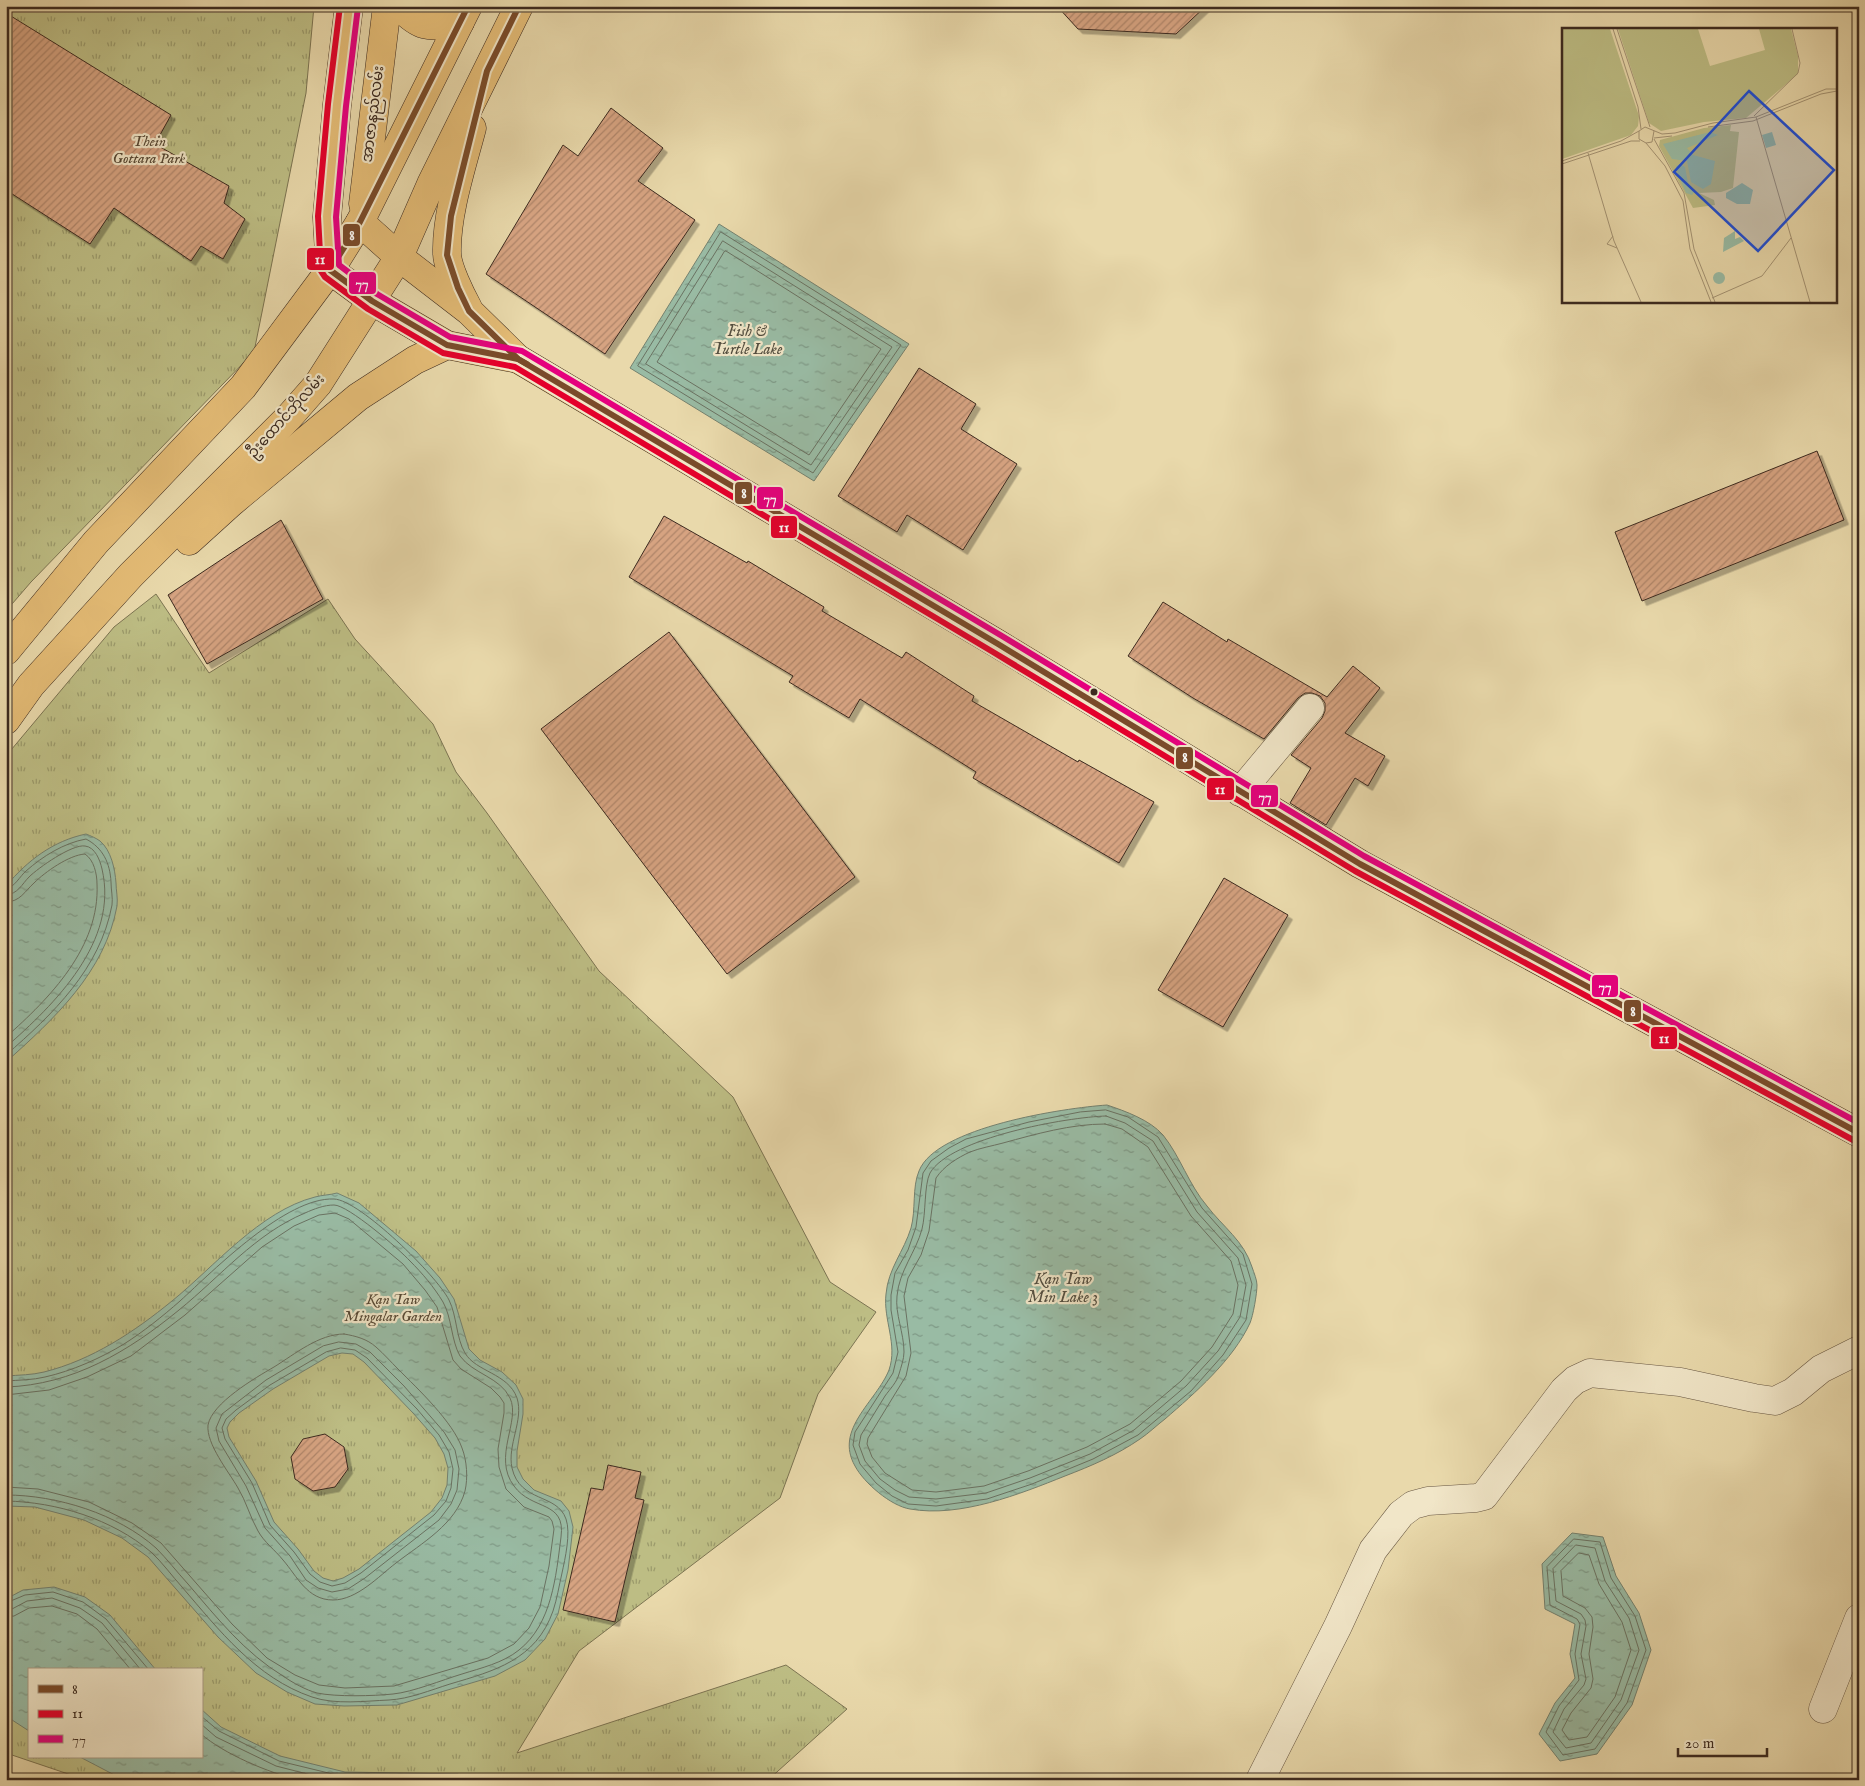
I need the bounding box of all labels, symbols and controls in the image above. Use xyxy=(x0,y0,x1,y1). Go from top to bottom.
inset map xyxy=(1562,28,1838,302)
street label: အာဇာနည်လမ်း xyxy=(357,64,390,164)
park label: Thein Gottara Park xyxy=(113,132,185,168)
line badge: 8 xyxy=(342,223,361,247)
text: 8 xyxy=(349,227,355,245)
line badge: 11 xyxy=(306,247,335,271)
text: 11 xyxy=(315,251,325,269)
line badge: 77 xyxy=(348,271,377,295)
text: 77 xyxy=(355,275,369,293)
water label: Fish & Turtle Lake xyxy=(712,322,783,360)
street label: ဦးထောင်ဘိုလမ်း xyxy=(242,369,330,463)
line badge: 8 xyxy=(734,481,753,505)
text: 8 xyxy=(741,485,747,503)
line badge: 77 xyxy=(756,486,784,510)
text: 77 xyxy=(763,490,777,508)
line badge: 11 xyxy=(770,515,798,539)
text: 11 xyxy=(779,519,789,537)
unlabelled marker xyxy=(1089,687,1099,697)
line badge: 8 xyxy=(1175,746,1194,770)
text: 8 xyxy=(1182,749,1188,767)
line badge: 11 xyxy=(1206,777,1235,801)
text: 11 xyxy=(1215,781,1225,799)
line badge: 77 xyxy=(1250,784,1279,808)
text: 77 xyxy=(1258,788,1272,806)
line badge: 77 xyxy=(1591,974,1619,998)
text: 77 xyxy=(1598,978,1612,996)
line badge: 8 xyxy=(1623,999,1642,1023)
text: 8 xyxy=(1630,1003,1636,1021)
line badge: 11 xyxy=(1650,1026,1678,1050)
text: 11 xyxy=(1659,1030,1669,1048)
water label: Kan Taw Min Lake 3 xyxy=(1028,1270,1098,1308)
park label: Kan Taw Mingalar Garden xyxy=(344,1290,442,1327)
legend xyxy=(28,1668,202,1758)
text: 8 xyxy=(72,1680,78,1699)
text: 11 xyxy=(72,1704,83,1723)
scale bar xyxy=(1678,1726,1766,1758)
text: 77 xyxy=(72,1730,86,1749)
text: 20 m xyxy=(1685,1734,1715,1753)

